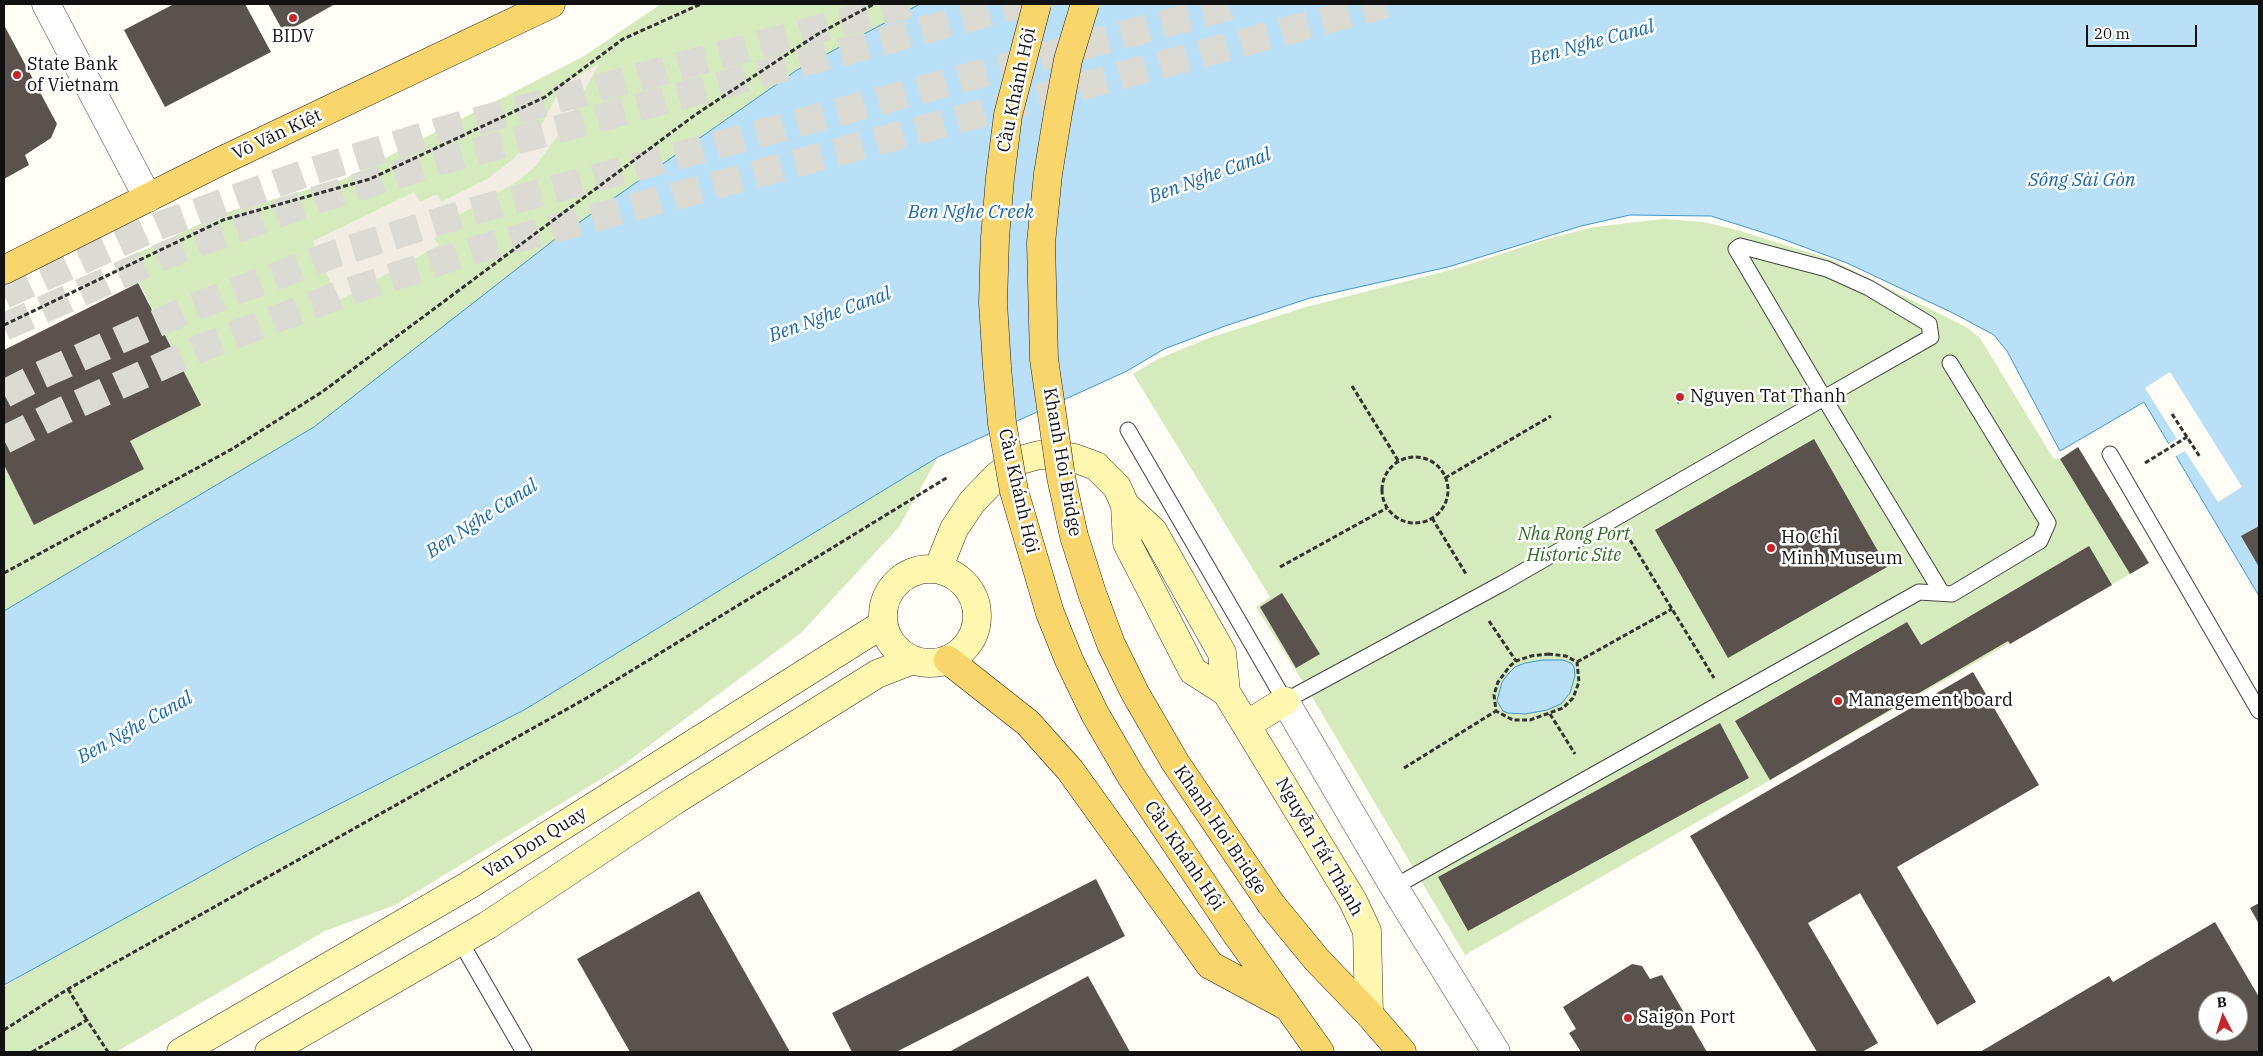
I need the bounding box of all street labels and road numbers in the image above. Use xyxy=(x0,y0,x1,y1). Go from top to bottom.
street label: Cầu Khánh Hội xyxy=(993,26,1041,154)
street label: Võ Văn Kiệt xyxy=(229,105,325,165)
street label: Khanh Hoi Bridge xyxy=(1038,386,1086,538)
street label: Cầu Khánh Hội xyxy=(993,427,1043,555)
street label: Khanh Hoi Bridge xyxy=(1169,761,1271,899)
street label: Nguyễn Tất Thành xyxy=(1271,774,1367,920)
street label: Cầu Khánh Hội xyxy=(1139,797,1229,915)
street label: Van Don Quay xyxy=(479,803,591,883)

